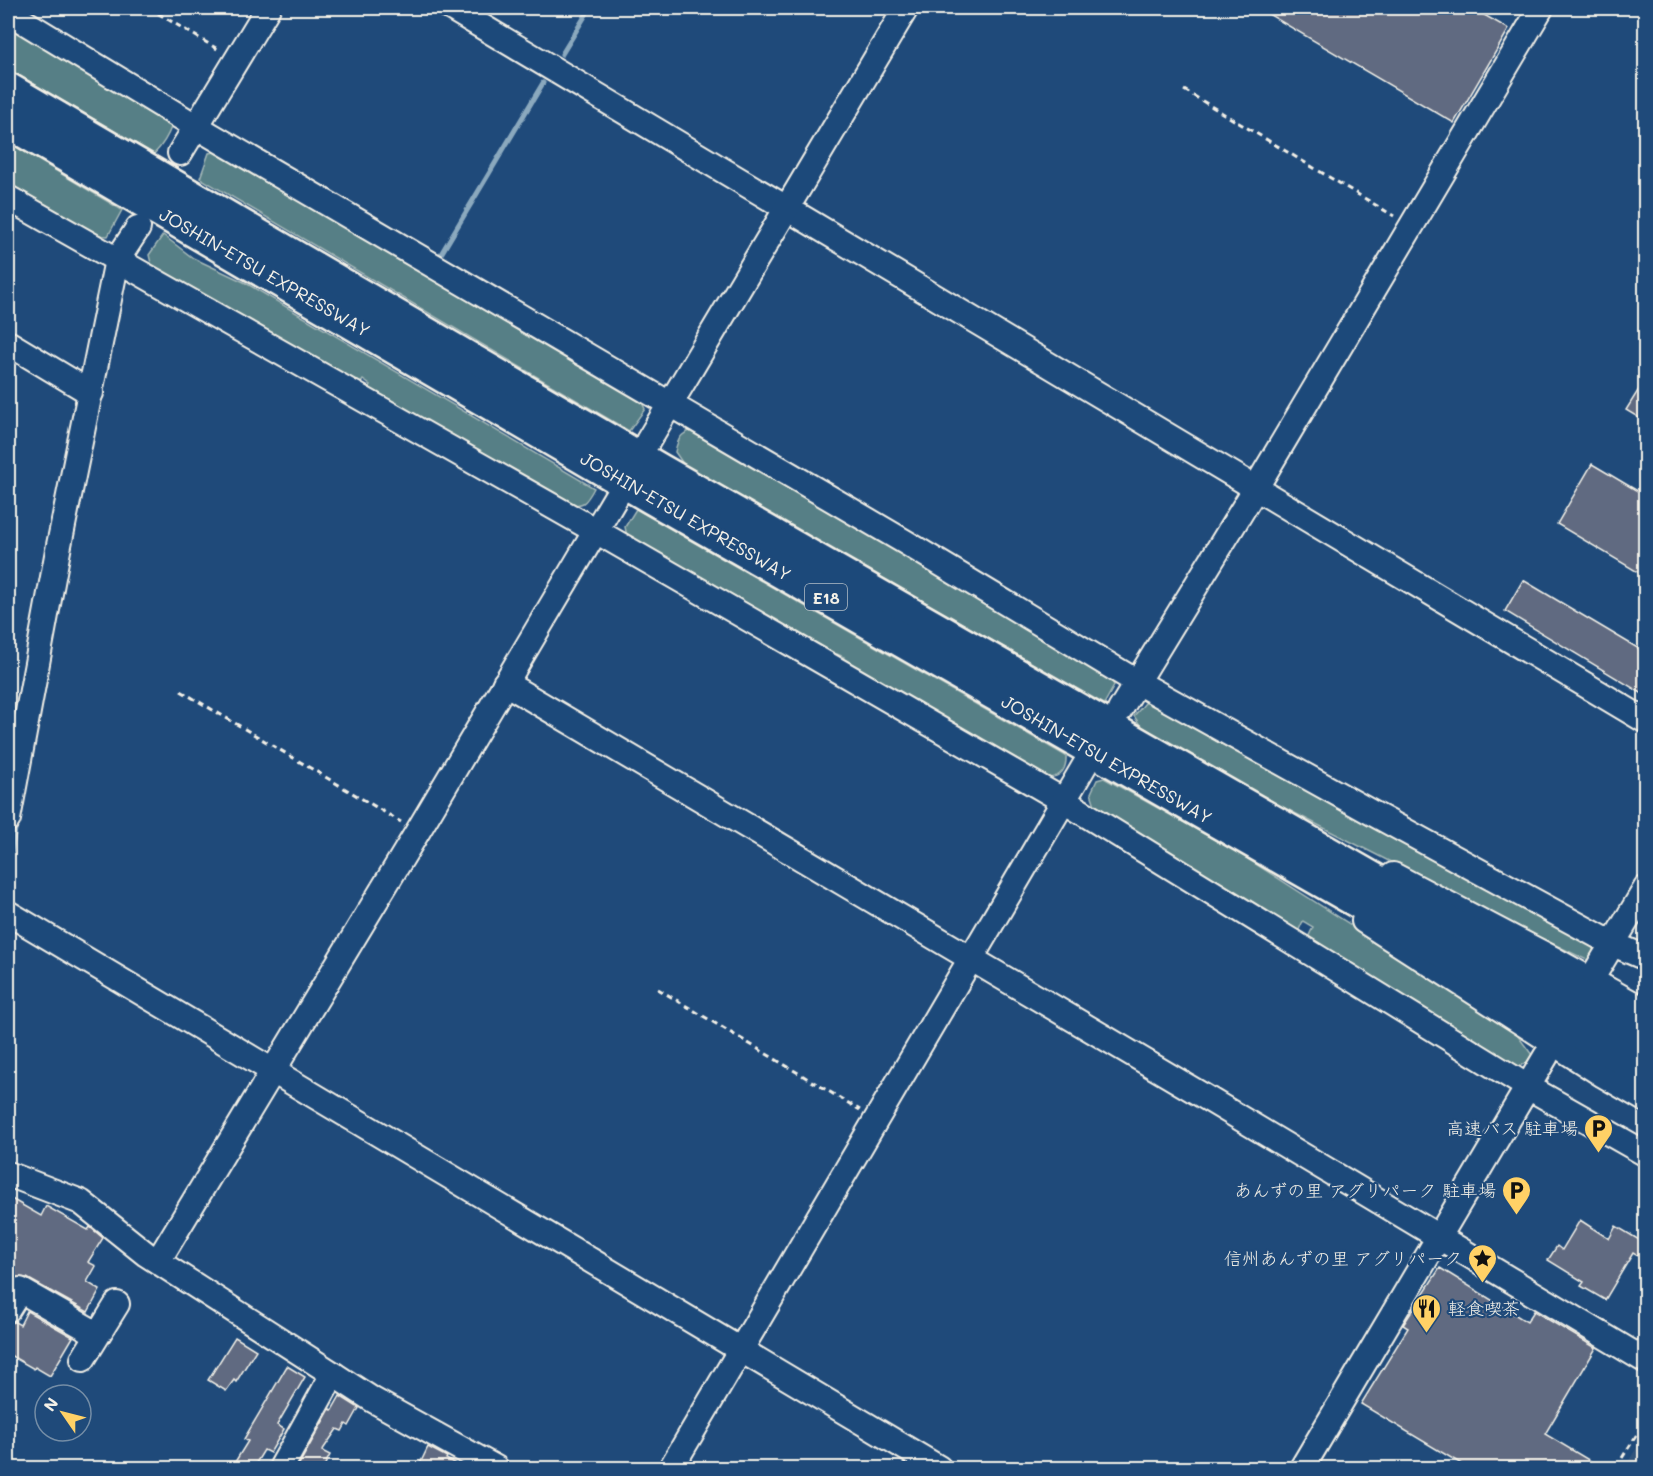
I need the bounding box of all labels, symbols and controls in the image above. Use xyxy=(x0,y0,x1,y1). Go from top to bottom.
street label: JOSHIN-ETSU EXPRESSWAY xyxy=(155,202,375,342)
street label: JOSHIN-ETSU EXPRESSWAY xyxy=(576,446,796,586)
road number: E18 xyxy=(805,584,847,610)
street label: JOSHIN-ETSU EXPRESSWAY xyxy=(997,689,1217,829)
parking icon: 高速バス 駐車場 xyxy=(1583,1112,1615,1154)
place label: 高速バス 駐車場 xyxy=(1446,1116,1578,1140)
parking icon: あんずの里 アグリパーク 駐車場 xyxy=(1501,1174,1533,1216)
place label: あんずの里 アグリパーク 駐車場 xyxy=(1234,1178,1496,1202)
place icon: 信州あんずの里 アグリパーク xyxy=(1467,1242,1499,1284)
place label: 信州あんずの里 アグリパーク xyxy=(1224,1246,1462,1270)
restaurant icon: 軽食喫茶 xyxy=(1411,1292,1443,1334)
place label: 軽食喫茶 xyxy=(1448,1296,1520,1320)
north arrow xyxy=(33,1383,93,1443)
text: N xyxy=(38,1393,62,1415)

